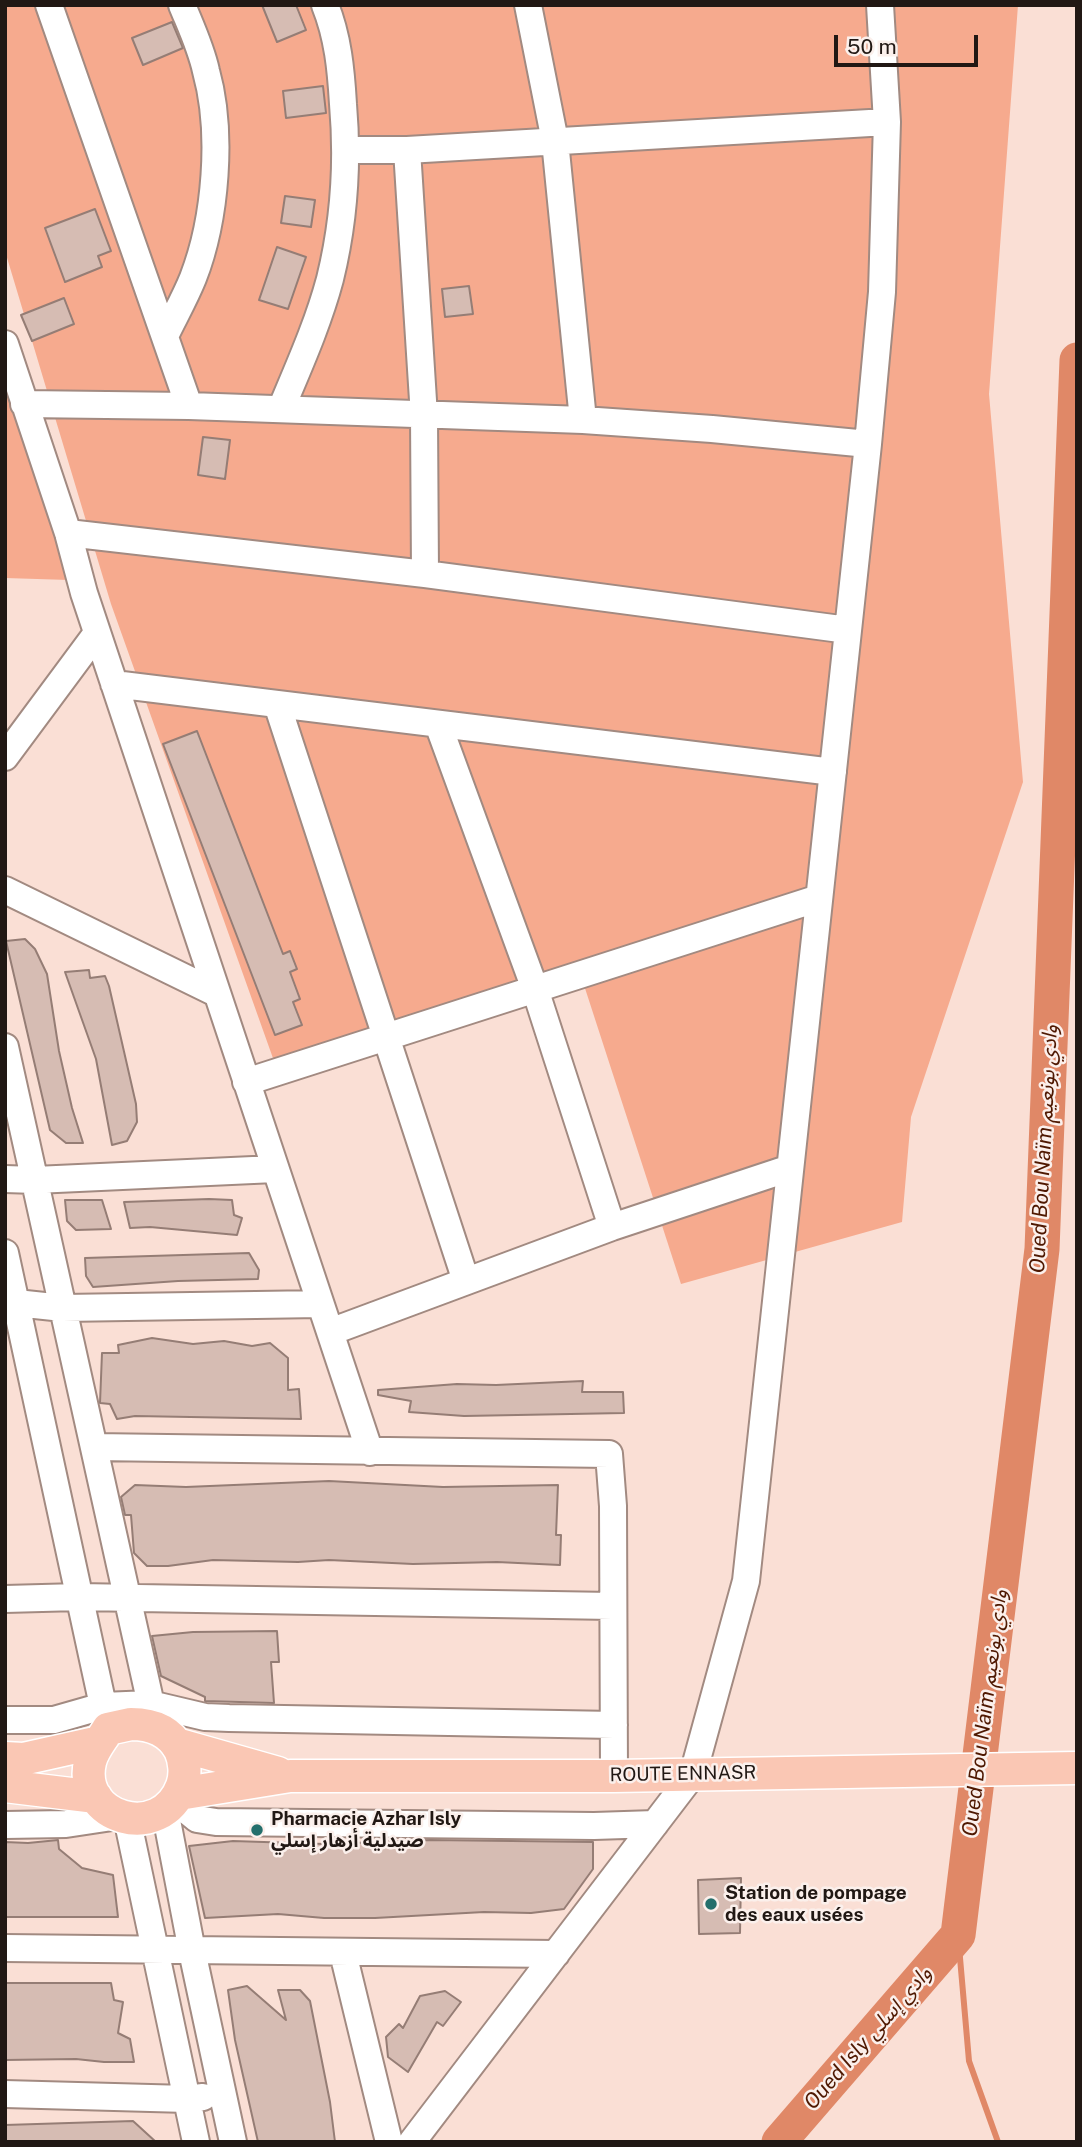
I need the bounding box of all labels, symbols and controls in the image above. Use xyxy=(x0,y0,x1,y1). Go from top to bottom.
scale bar xyxy=(837,21,981,65)
text: 50 m xyxy=(847,34,897,59)
water label: Oued Bou Naïm وادي بونعيم xyxy=(1025,1024,1063,1274)
water label: Oued Bou Naïm وادي بونعيم xyxy=(957,1588,1013,1838)
street label: ROUTE ENNASR xyxy=(610,1761,756,1787)
place label: Pharmacie Azhar Isly صيدلية أزهار إسلي xyxy=(271,1808,461,1852)
marker: Pharmacie Azhar Isly صيدلية أزهار إسلي xyxy=(249,1822,265,1838)
place label: Station de pompage des eaux usées xyxy=(725,1882,907,1926)
marker: Station de pompage des eaux usées xyxy=(703,1896,719,1912)
water label: Oued Isly وادي إسلي xyxy=(799,1961,937,2115)

